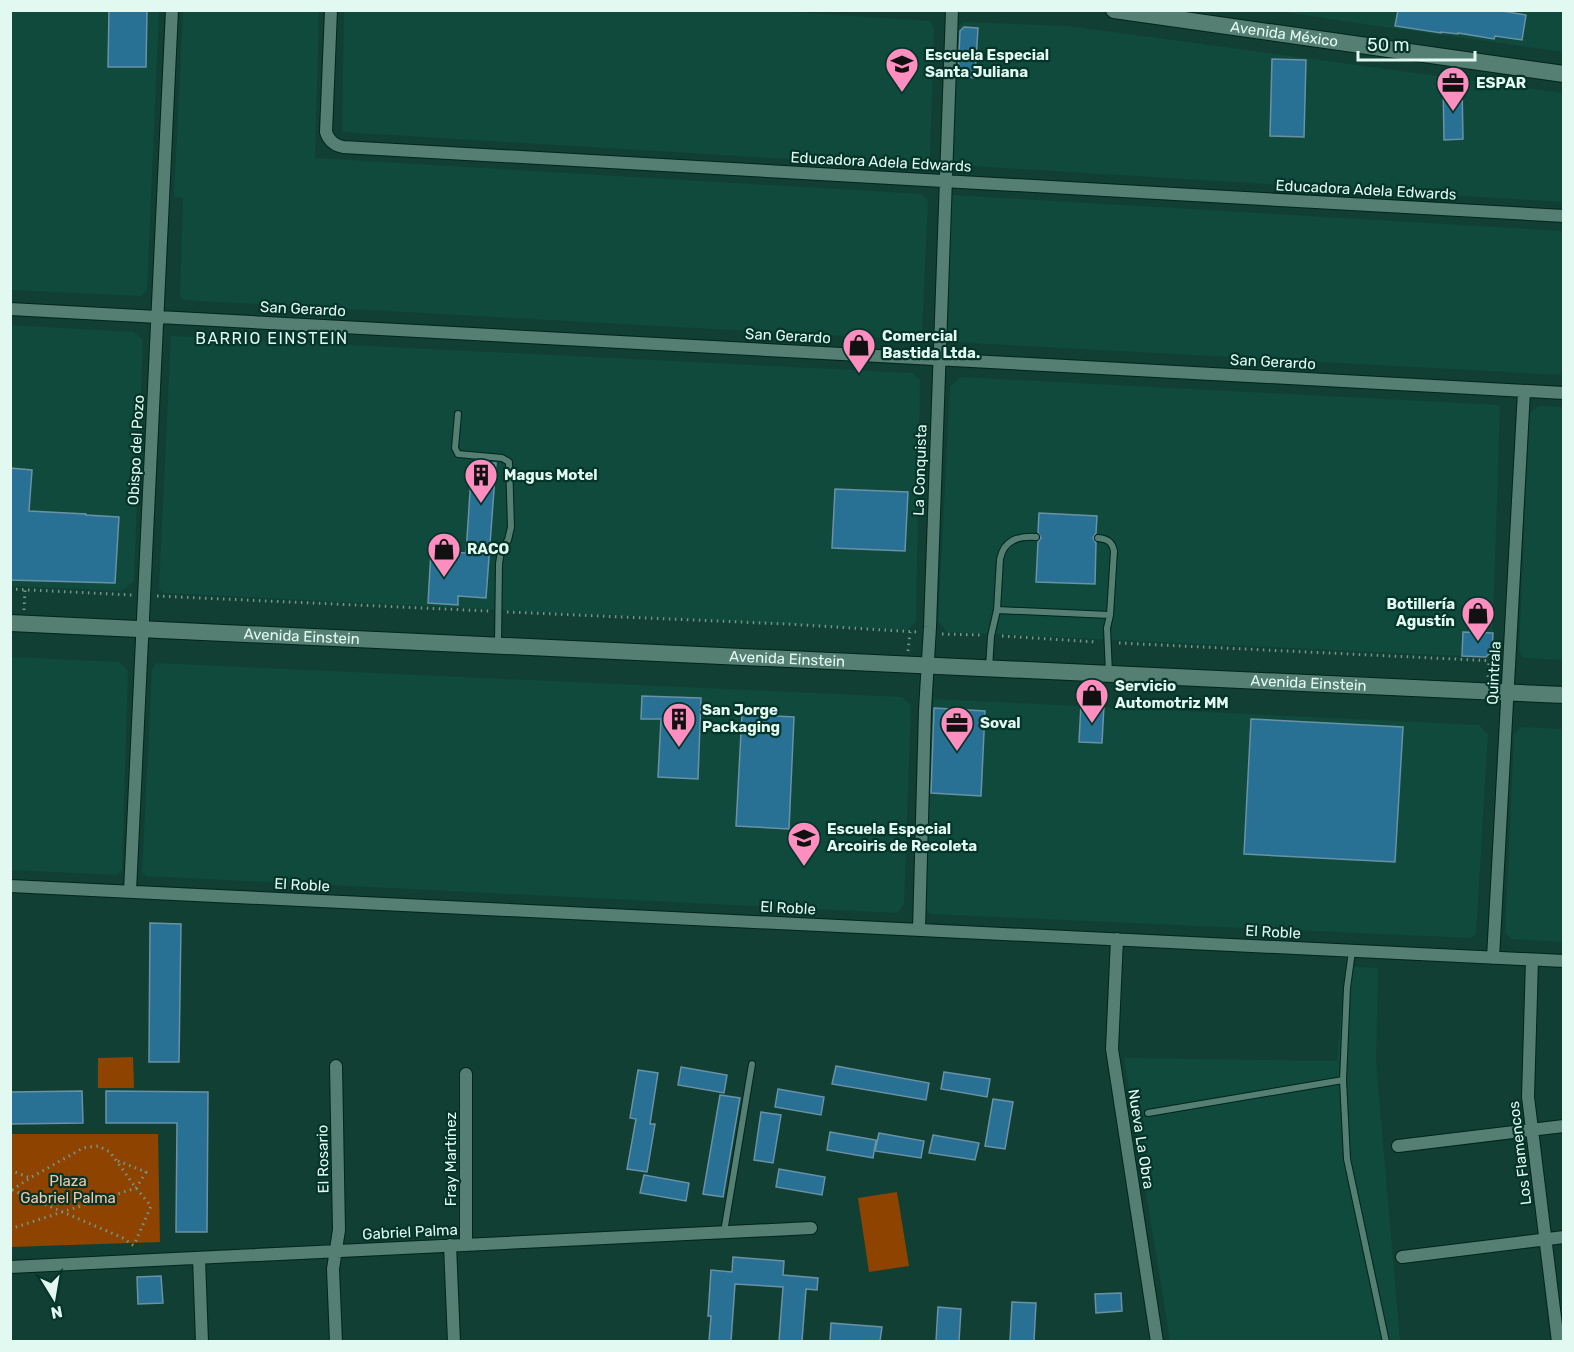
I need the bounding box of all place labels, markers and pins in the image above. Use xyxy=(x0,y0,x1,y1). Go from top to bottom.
school or university icon: Escuela Especial Santa Juliana xyxy=(884,46,920,93)
place label: Escuela Especial Santa Juliana xyxy=(925,46,1049,81)
office icon: ESPAR xyxy=(1435,65,1471,112)
place label: ESPAR xyxy=(1476,74,1526,92)
shop icon: Comercial Bastida Ltda. xyxy=(841,327,877,374)
place label: Comercial Bastida Ltda. xyxy=(882,327,980,362)
building icon: Magus Motel xyxy=(463,457,499,504)
place label: Magus Motel xyxy=(504,466,598,484)
shop icon: RACO xyxy=(426,531,462,578)
place label: RACO xyxy=(467,540,509,558)
place label: Botillería Agustín xyxy=(1387,595,1455,630)
shop icon: Botillería Agustín xyxy=(1460,595,1496,642)
shop icon: Servicio Automotriz MM xyxy=(1074,677,1110,724)
place label: Servicio Automotriz MM xyxy=(1115,677,1229,712)
building icon: San Jorge Packaging xyxy=(661,701,697,748)
place label: San Jorge Packaging xyxy=(702,701,780,736)
office icon: Soval xyxy=(939,705,975,752)
place label: Soval xyxy=(980,714,1021,732)
school or university icon: Escuela Especial Arcoiris de Recoleta xyxy=(786,820,822,867)
place label: Escuela Especial Arcoiris de Recoleta xyxy=(827,820,977,855)

